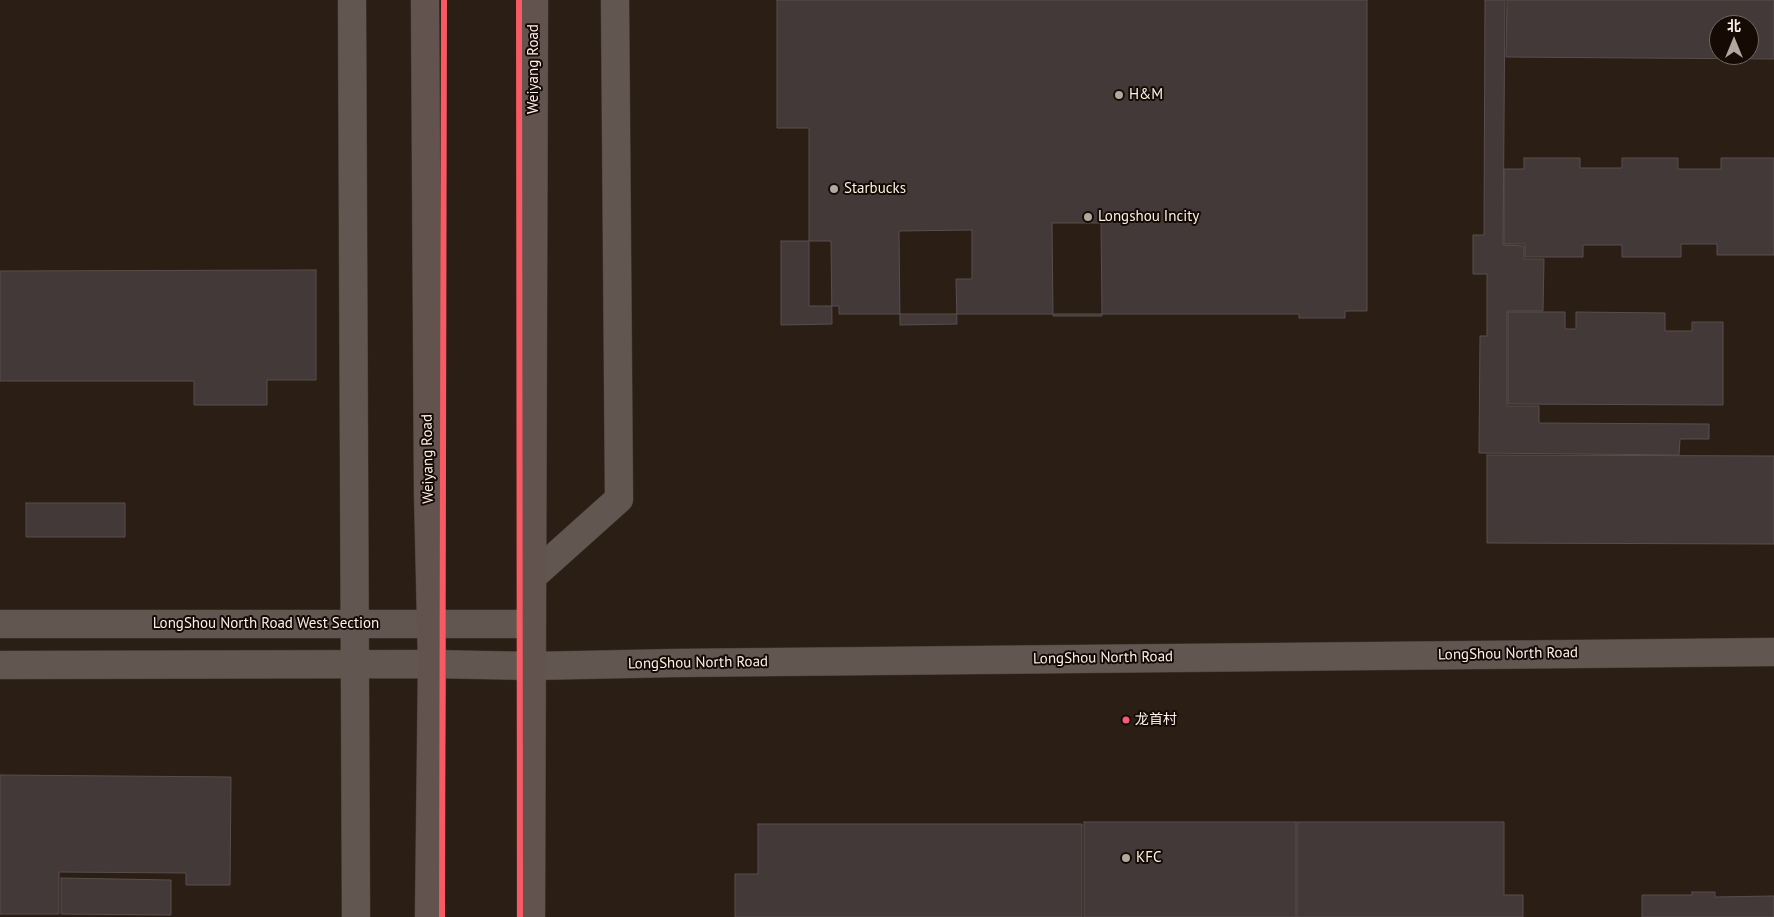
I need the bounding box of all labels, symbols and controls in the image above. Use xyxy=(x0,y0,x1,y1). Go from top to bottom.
north arrow xyxy=(1709,15,1759,65)
text: 北 xyxy=(1727,17,1741,35)
street label: Weiyang Road xyxy=(525,24,543,114)
place label: H&M xyxy=(1129,86,1163,104)
marker: H&M xyxy=(1113,89,1125,101)
place label: Starbucks xyxy=(844,180,906,198)
marker: Starbucks xyxy=(828,183,840,195)
place label: Longshou Incity xyxy=(1098,208,1199,226)
marker: Longshou Incity xyxy=(1082,211,1094,223)
street label: Weiyang Road xyxy=(418,414,438,504)
street label: LongShou North Road West Section xyxy=(153,615,379,633)
street label: LongShou North Road xyxy=(1438,644,1578,664)
street label: LongShou North Road xyxy=(1033,648,1173,668)
street label: LongShou North Road xyxy=(628,653,768,673)
place label: 龙首村 xyxy=(1135,712,1177,728)
marker: 龙首村 xyxy=(1121,715,1131,725)
place label: KFC xyxy=(1136,849,1161,867)
marker: KFC xyxy=(1120,852,1132,864)

